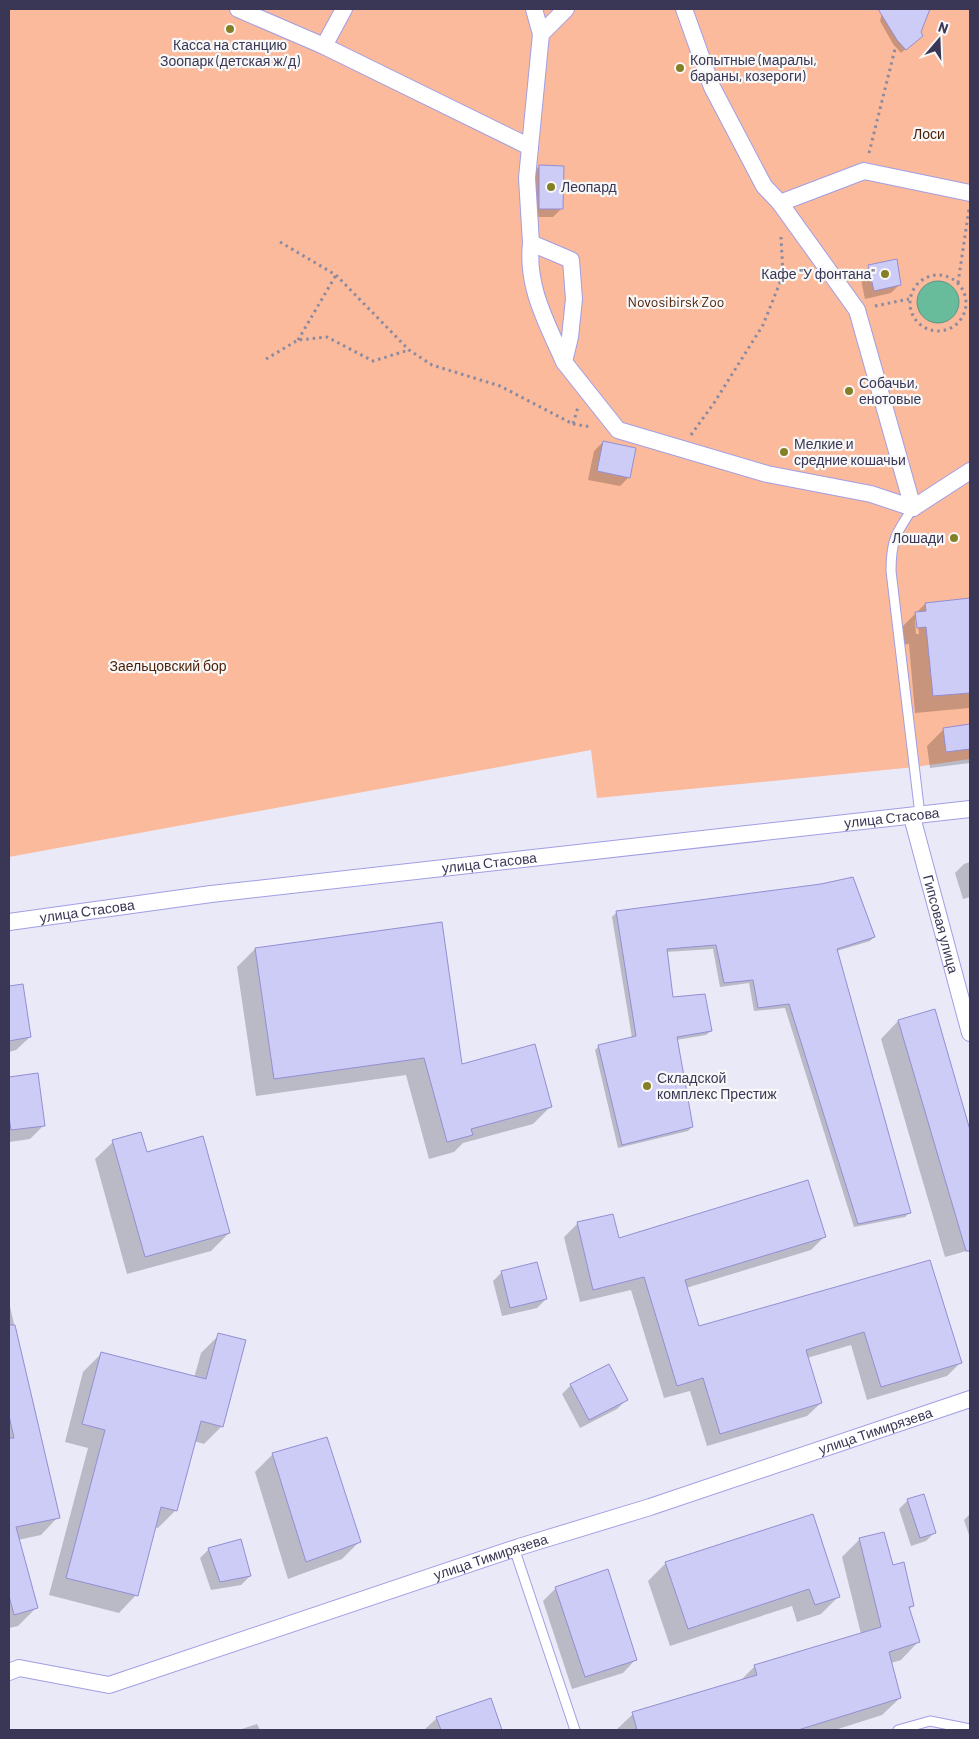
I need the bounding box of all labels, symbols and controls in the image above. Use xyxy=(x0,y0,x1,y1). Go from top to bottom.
north arrow xyxy=(914,15,964,65)
text: N xyxy=(936,18,951,37)
marker: Касса на станцию Зоопарк (детская ж/д) xyxy=(224,23,236,35)
place label: Касса на станцию Зоопарк (детская ж/д) xyxy=(160,36,300,69)
place label: Копытные (маралы, бараны, козероги) xyxy=(690,51,817,84)
marker: Копытные (маралы, бараны, козероги) xyxy=(674,62,686,74)
park label: Лоси xyxy=(913,125,945,142)
place label: Леопард xyxy=(561,178,617,195)
marker: Леопард xyxy=(545,181,557,193)
place label: Кафе "У фонтана" xyxy=(761,265,875,282)
marker: Кафе "У фонтана" xyxy=(879,268,891,280)
park label: Novosibirsk Zoo xyxy=(628,293,724,310)
place label: Собачьи, енотовые xyxy=(859,374,922,407)
marker: Собачьи, енотовые xyxy=(843,385,855,397)
place label: Мелкие и средние кошачьи xyxy=(794,435,906,468)
marker: Мелкие и средние кошачьи xyxy=(778,446,790,458)
place label: Лошади xyxy=(892,529,944,546)
marker: Лошади xyxy=(948,532,960,544)
park label: Заельцовский бор xyxy=(109,657,227,674)
street label: улица Стасова xyxy=(843,803,940,831)
street label: улица Стасова xyxy=(441,849,538,876)
street label: Гипсовая улица xyxy=(920,873,963,975)
street label: улица Стасова xyxy=(39,896,136,926)
place label: Складской комплекс Престиж xyxy=(657,1069,777,1102)
marker: Складской комплекс Престиж xyxy=(641,1080,653,1092)
street label: улица Тимирязева xyxy=(816,1403,935,1457)
street label: улица Тимирязева xyxy=(431,1530,550,1583)

